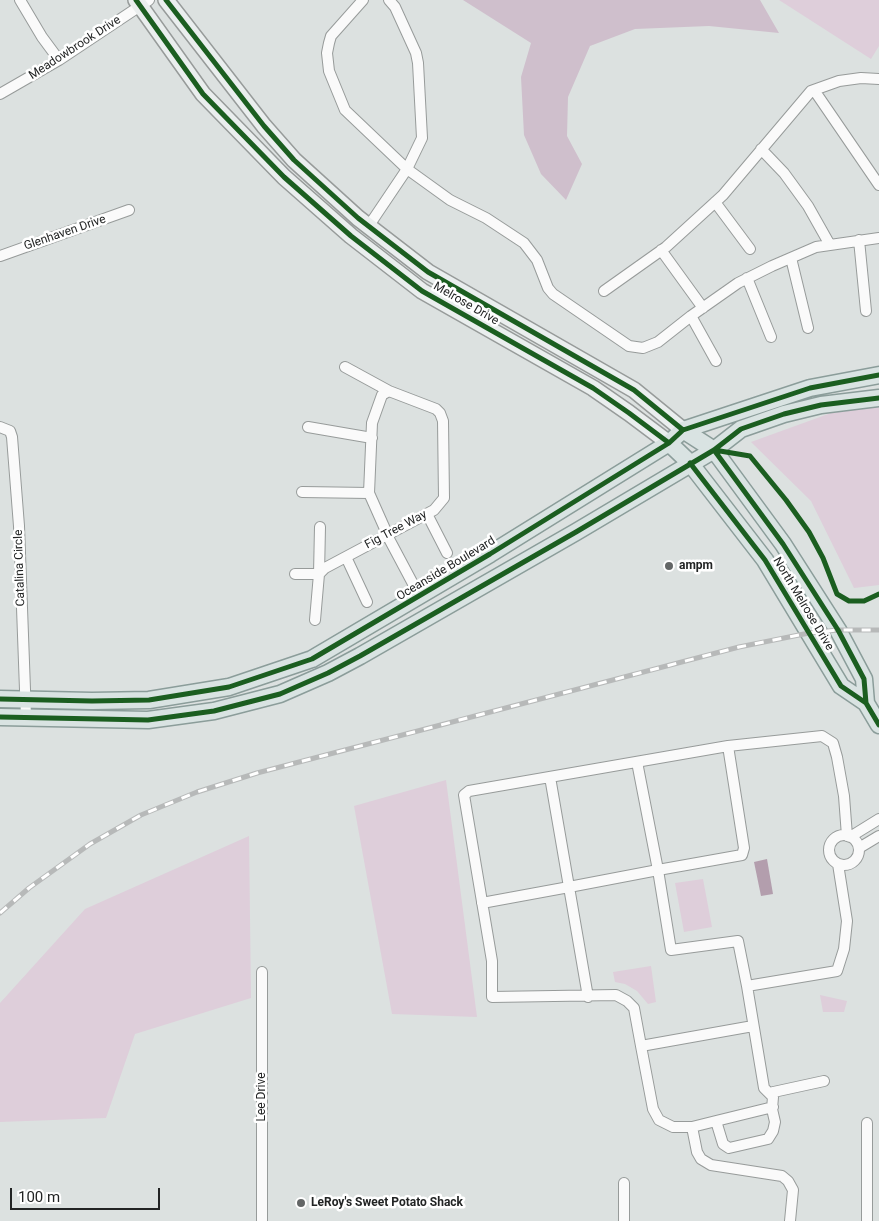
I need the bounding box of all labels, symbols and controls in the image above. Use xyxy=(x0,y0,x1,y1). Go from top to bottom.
street label: Meadowbrook Drive xyxy=(26,13,124,83)
street label: Glenhaven Drive xyxy=(22,212,108,254)
street label: Melrose Drive xyxy=(431,280,501,328)
street label: Fig Tree Way xyxy=(363,508,429,552)
street label: Catalina Circle xyxy=(11,529,29,607)
street label: Oceanside Boulevard xyxy=(394,534,498,604)
street label: North Melrose Drive xyxy=(769,555,837,653)
place label: ampm xyxy=(679,559,713,573)
marker: ampm xyxy=(663,560,675,572)
street label: Lee Drive xyxy=(255,1072,269,1122)
scale bar xyxy=(12,1178,162,1210)
text: 100 m xyxy=(18,1188,60,1206)
place label: LeRoy's Sweet Potato Shack xyxy=(311,1196,463,1210)
marker: LeRoy's Sweet Potato Shack xyxy=(295,1197,307,1209)

